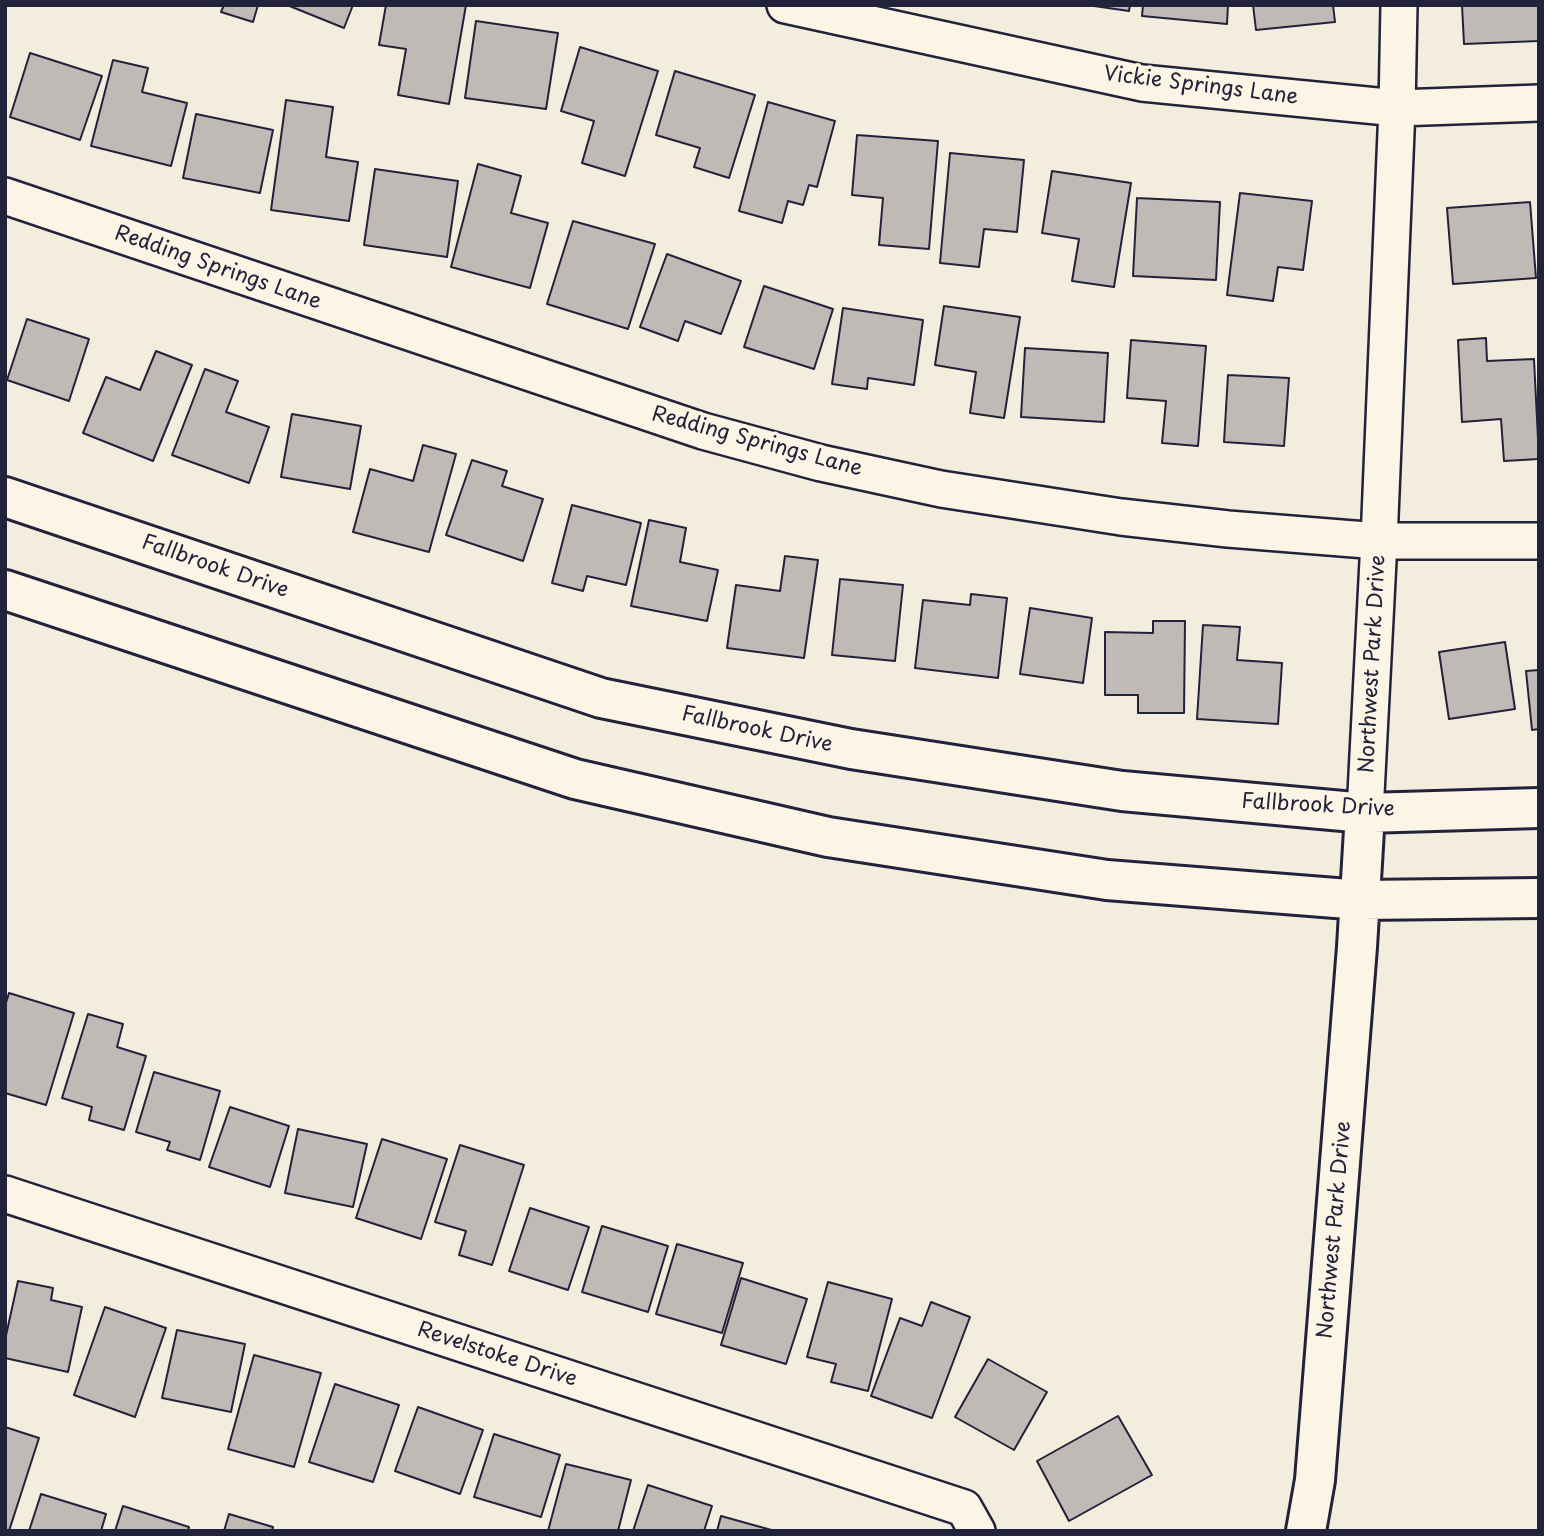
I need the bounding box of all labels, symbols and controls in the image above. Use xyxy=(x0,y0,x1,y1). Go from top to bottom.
street label: Vickie Springs Lane xyxy=(1102,62,1300,110)
street label: Redding Springs Lane xyxy=(111,221,325,315)
street label: Redding Springs Lane xyxy=(649,402,865,482)
street label: Fallbrook Drive xyxy=(138,530,292,604)
street label: Northwest Park Drive xyxy=(1355,554,1391,774)
street label: Fallbrook Drive xyxy=(679,702,835,758)
street label: Fallbrook Drive xyxy=(1241,789,1395,823)
street label: Northwest Park Drive xyxy=(1313,1120,1357,1340)
street label: Revelstoke Drive xyxy=(414,1317,580,1393)

